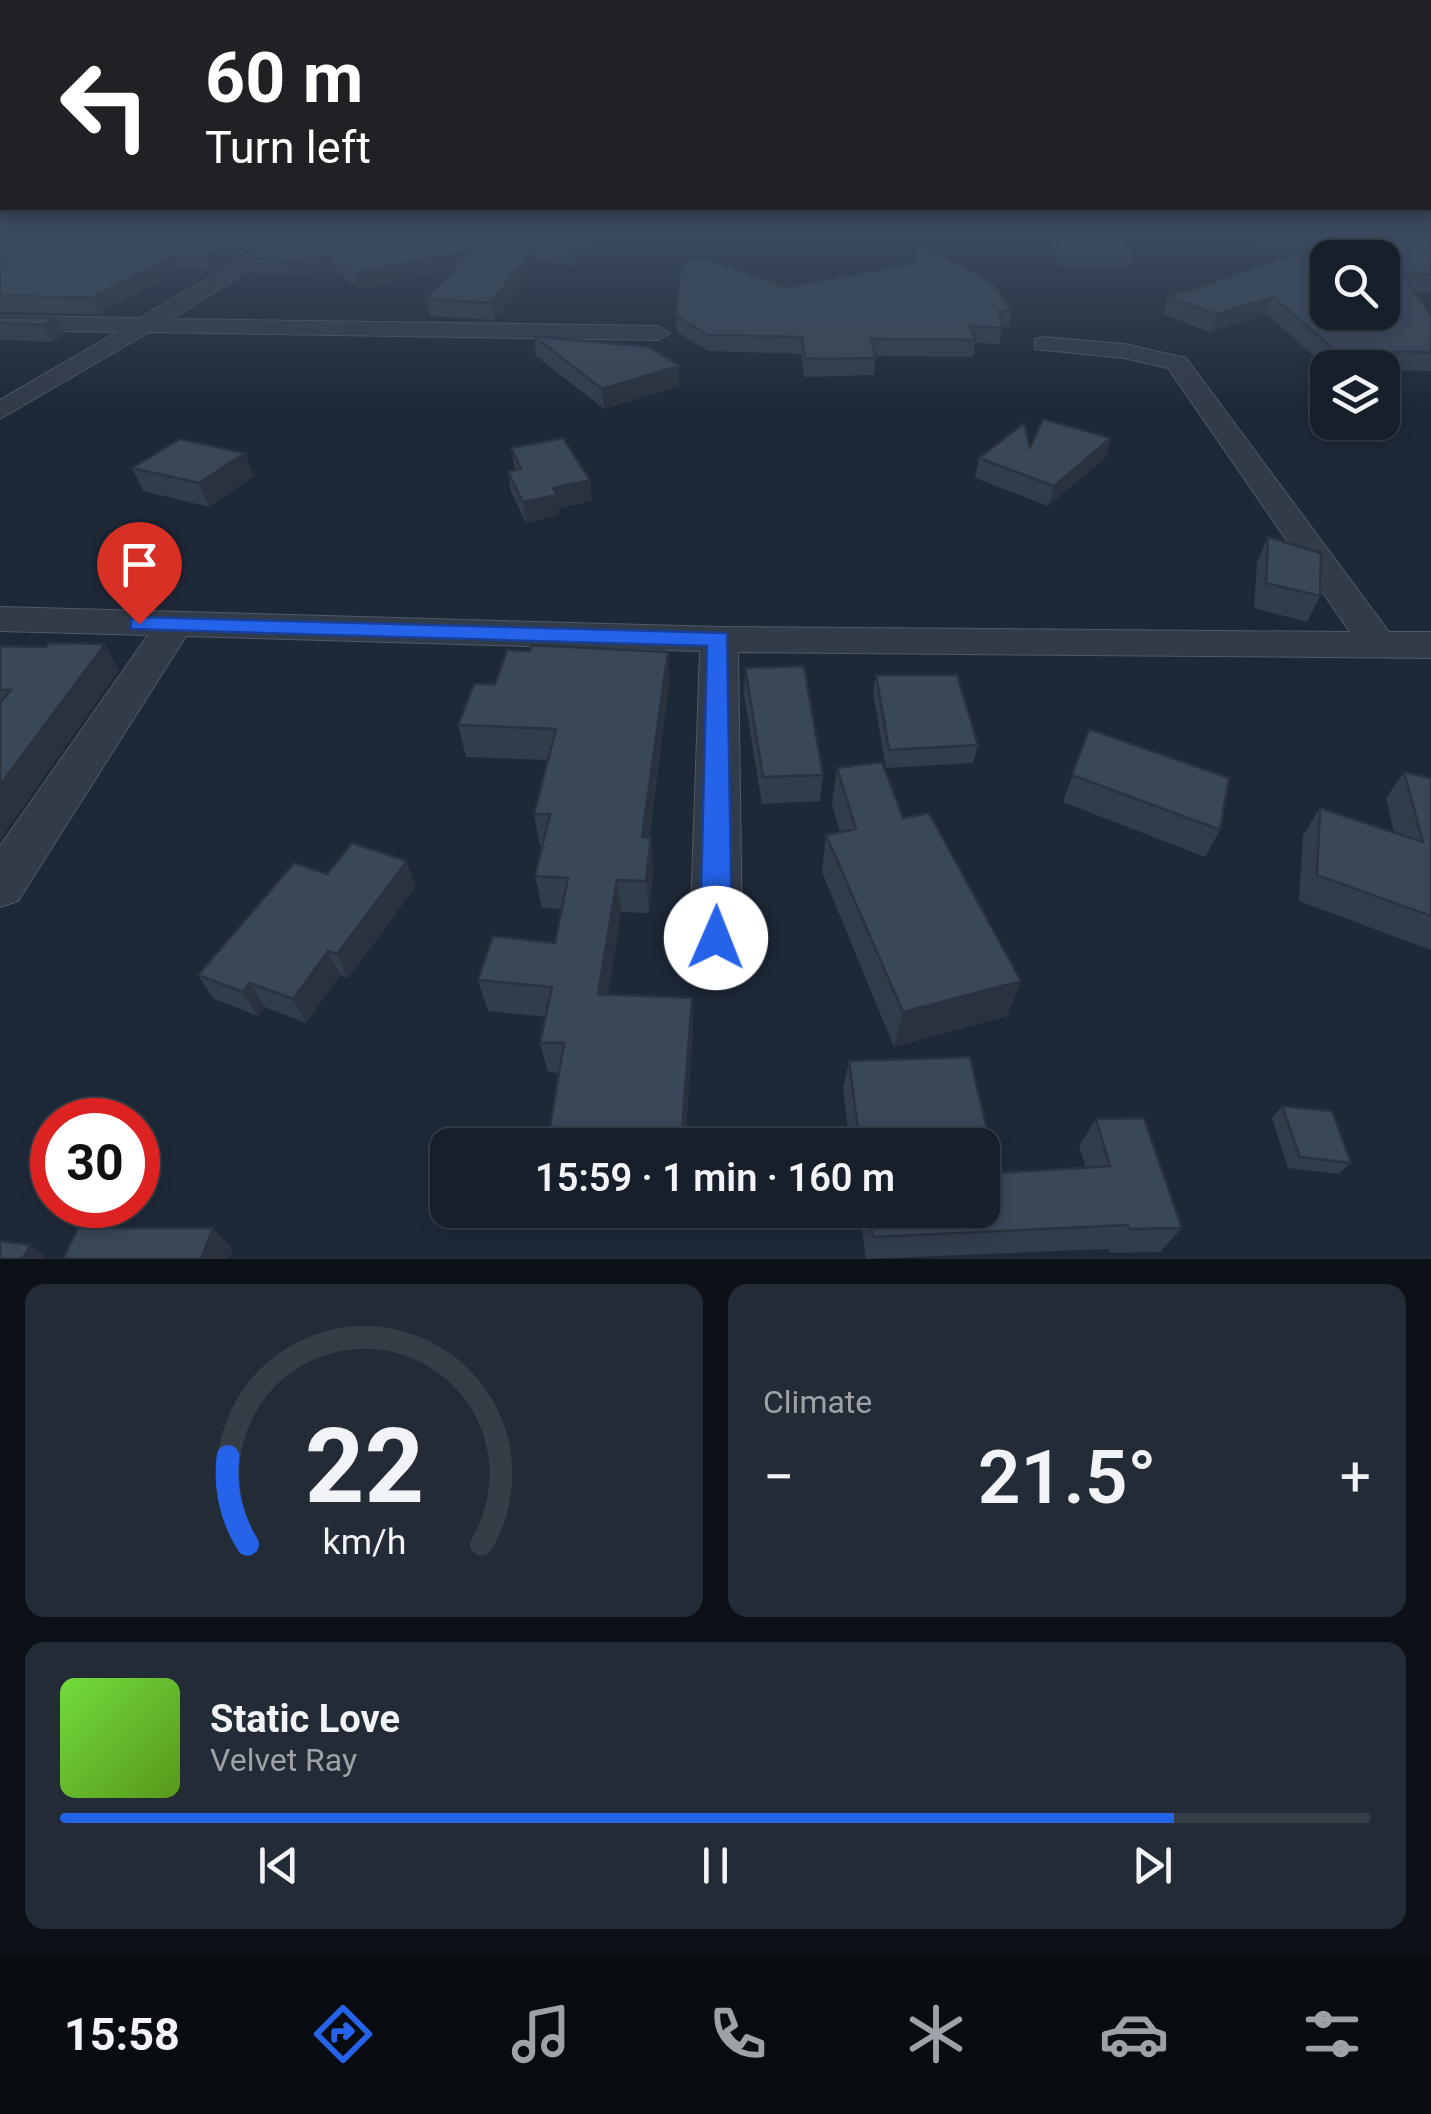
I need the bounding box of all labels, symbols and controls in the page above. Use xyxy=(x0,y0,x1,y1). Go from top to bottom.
text: 60 m xyxy=(205,37,363,119)
icon: left xyxy=(40,40,170,170)
text: Turn left xyxy=(205,121,371,174)
map controls xyxy=(1310,240,1400,440)
button: search xyxy=(1310,240,1400,330)
button: layers xyxy=(1310,350,1400,440)
pin xyxy=(97,522,182,625)
icon: arrive xyxy=(112,537,167,592)
position arrow xyxy=(664,886,768,990)
speed limit sign: 30 xyxy=(30,1098,160,1228)
text: 15:59 · 1 min · 160 m xyxy=(535,1156,895,1200)
text: Climate xyxy=(763,1383,872,1421)
text: 22 xyxy=(304,1406,424,1527)
text: 21.5° xyxy=(978,1433,1157,1521)
text: − xyxy=(763,1445,794,1509)
text: + xyxy=(1340,1445,1371,1509)
text: km/h xyxy=(322,1521,406,1563)
text: Static Love xyxy=(210,1697,400,1741)
text: Velvet Ray xyxy=(210,1741,357,1779)
icon: previous xyxy=(251,1838,306,1893)
icon: pause xyxy=(688,1838,743,1893)
icon: next xyxy=(1125,1838,1180,1893)
icon: directions xyxy=(308,1999,378,2069)
icon: music xyxy=(506,1999,576,2069)
icon: phone xyxy=(703,1999,773,2069)
icon: climate xyxy=(901,1999,971,2069)
icon: car xyxy=(1099,1999,1169,2069)
icon: filters xyxy=(1297,1999,1367,2069)
text: 15:58 xyxy=(64,2008,180,2061)

